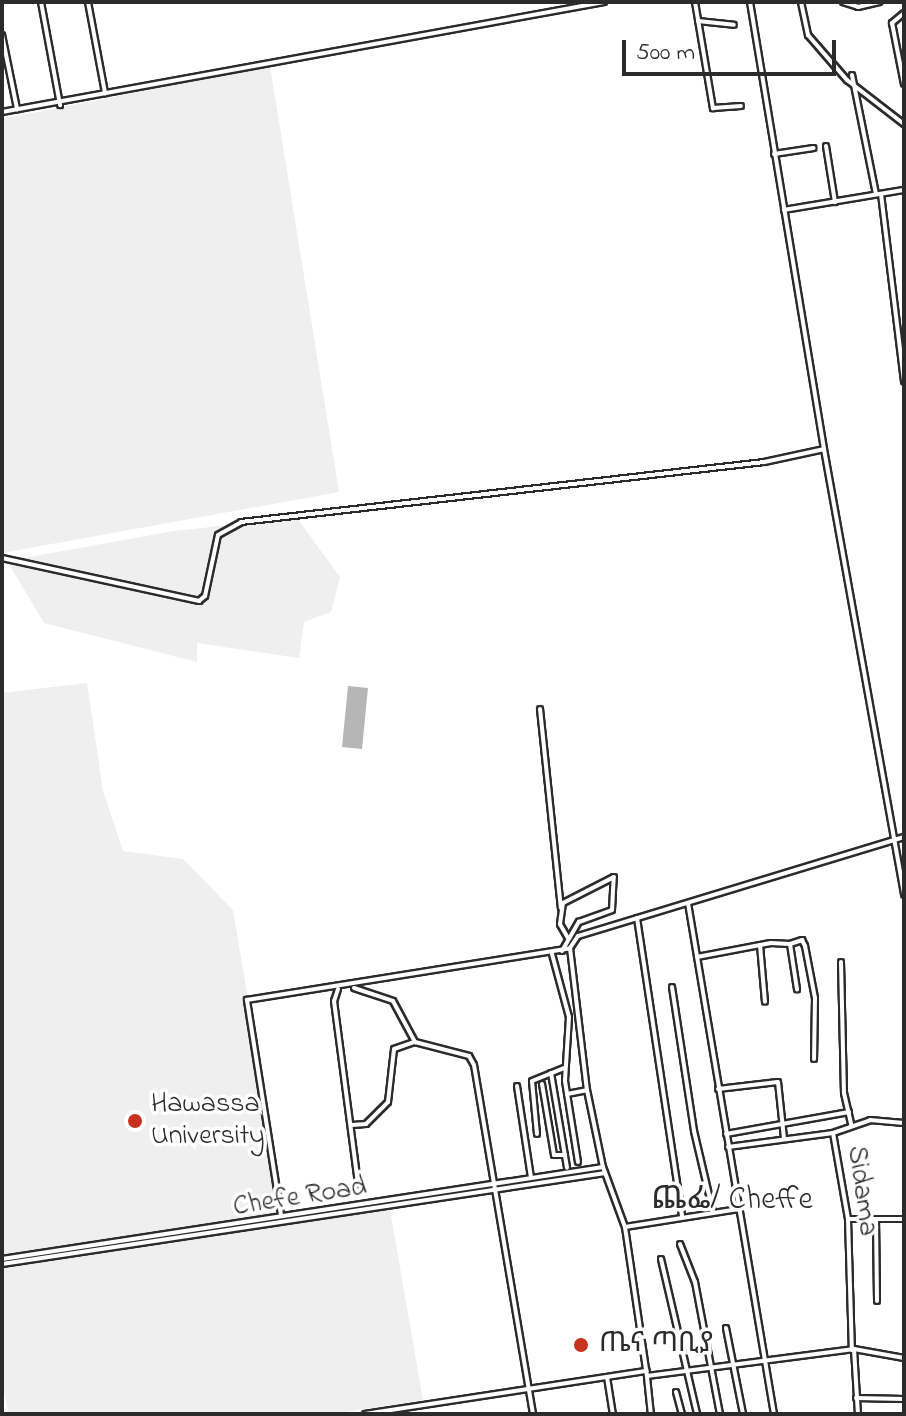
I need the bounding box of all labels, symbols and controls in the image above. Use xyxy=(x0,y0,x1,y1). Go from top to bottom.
scale bar xyxy=(626,24,840,74)
text: 500 m xyxy=(636,36,695,71)
place label: Hawassa University xyxy=(151,1088,265,1154)
marker: Hawassa University xyxy=(126,1112,144,1130)
street label: Sidama xyxy=(838,1144,884,1238)
street label: Chefe Road xyxy=(231,1171,369,1225)
district label: ጨፌ/ Cheffe xyxy=(651,1182,813,1220)
place label: ጤና ጣቢያ xyxy=(599,1328,713,1362)
marker: ጤና ጣቢያ xyxy=(570,1334,592,1356)

